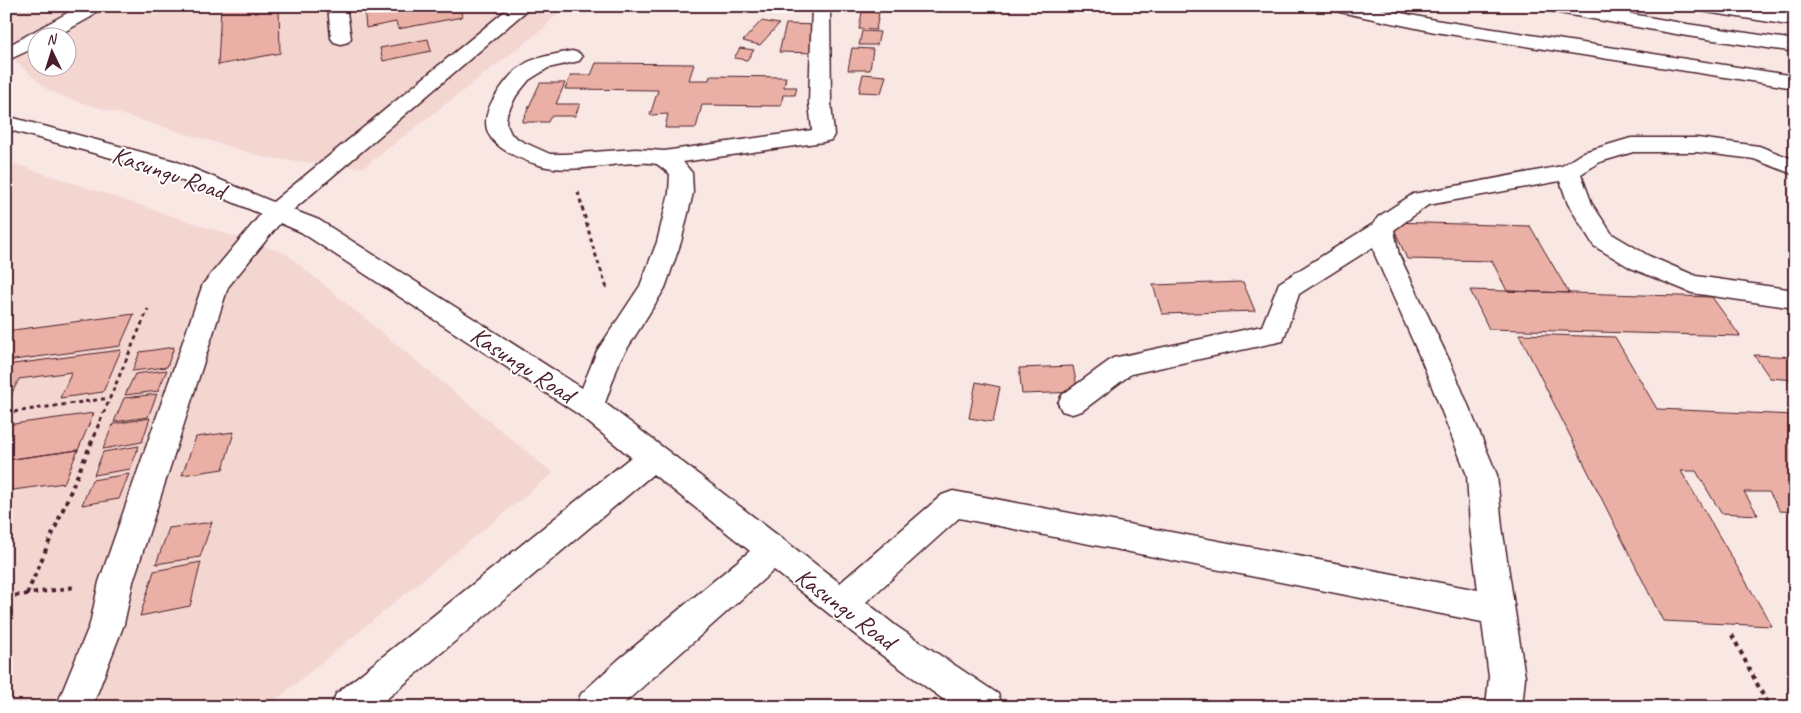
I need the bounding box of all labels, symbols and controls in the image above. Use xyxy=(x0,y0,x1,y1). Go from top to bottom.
north arrow xyxy=(28,28,78,78)
text: N xyxy=(46,31,58,48)
street label: Kasungu Road xyxy=(108,139,233,209)
street label: Kasungu Road xyxy=(464,319,584,413)
street label: Kasungu Road xyxy=(789,561,905,659)

